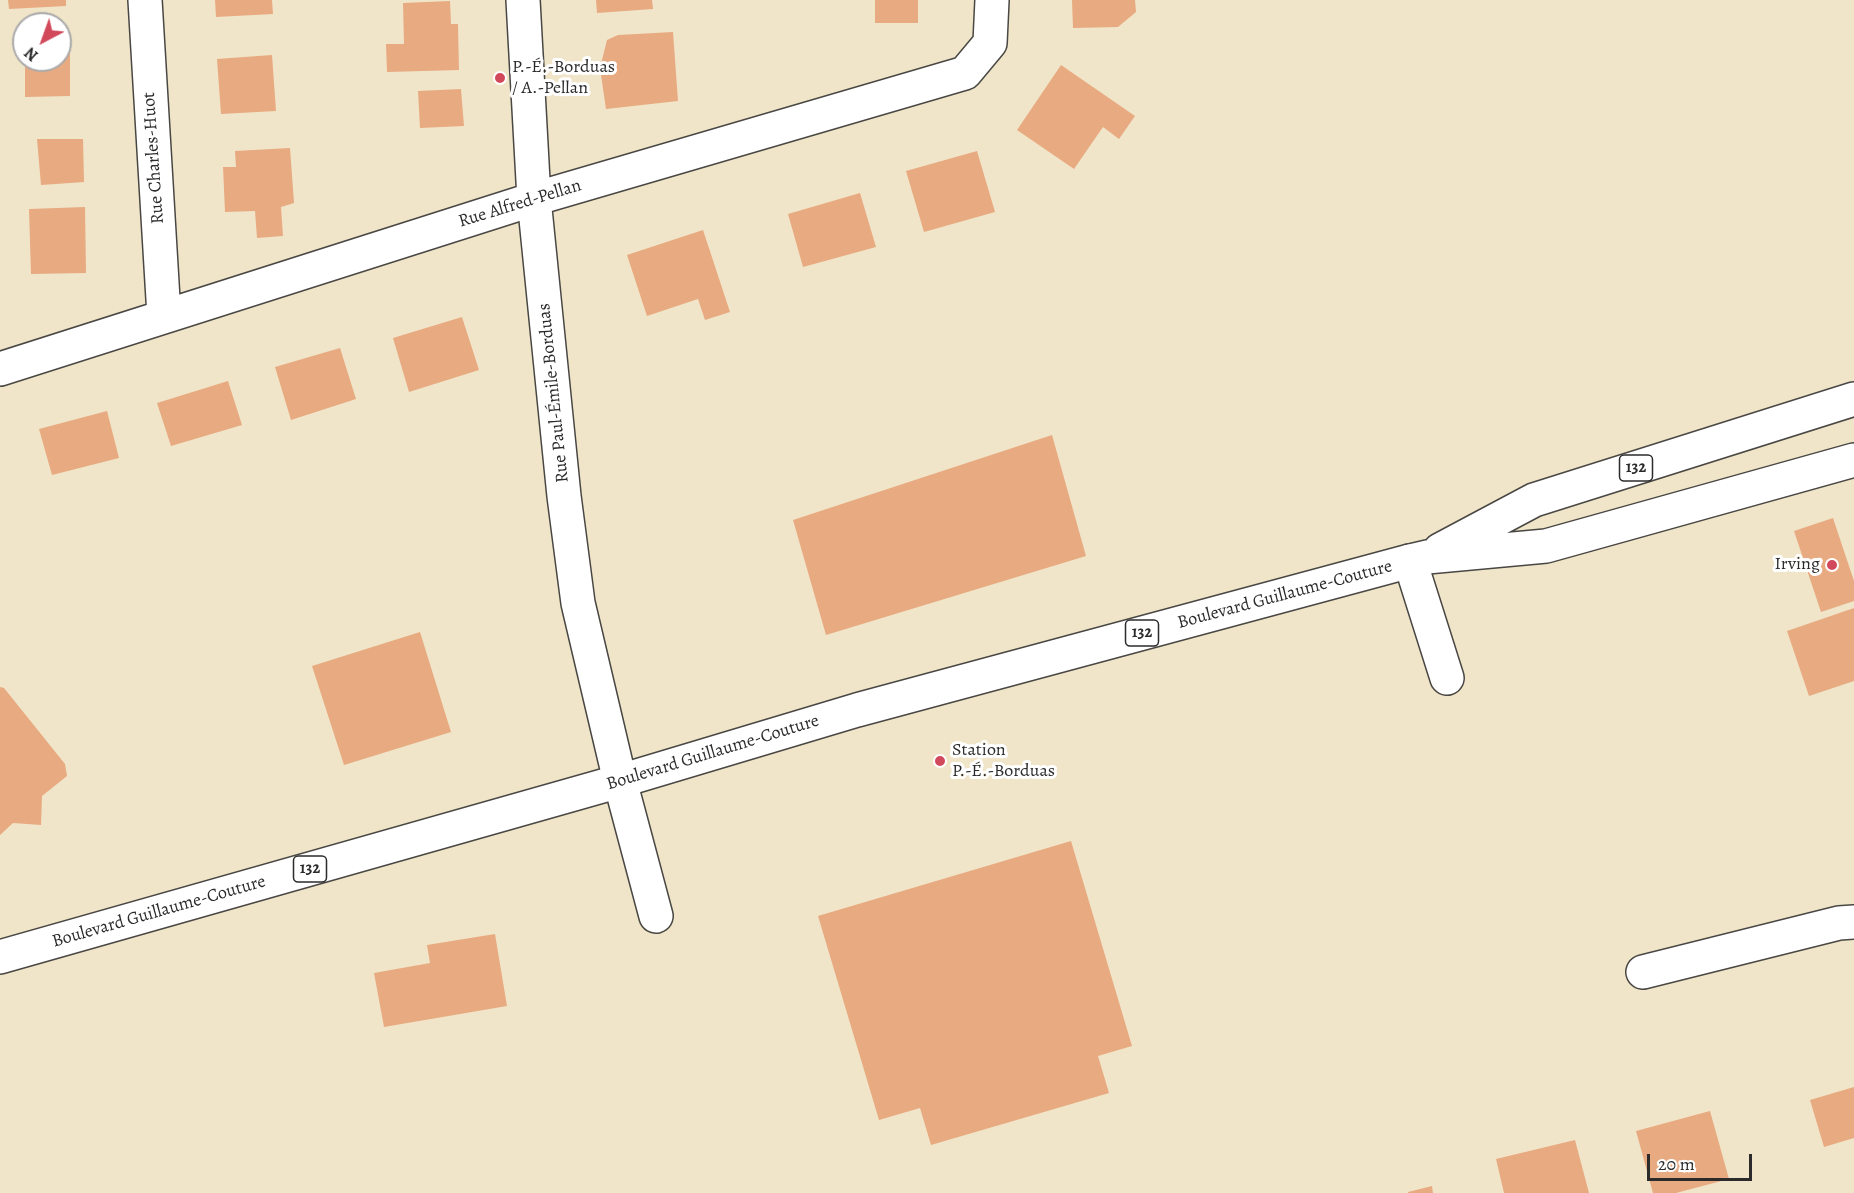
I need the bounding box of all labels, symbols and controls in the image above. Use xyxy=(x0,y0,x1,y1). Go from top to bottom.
north arrow xyxy=(12,12,72,72)
text: N xyxy=(20,42,43,66)
place label: P.-É.-Borduas / A.-Pellan xyxy=(512,57,615,100)
marker: P.-É.-Borduas / A.-Pellan xyxy=(493,71,507,85)
street label: Rue Charles-Huot xyxy=(139,91,169,225)
street label: Rue Alfred-Pellan xyxy=(456,175,584,233)
street label: Rue Paul-Émile-Borduas xyxy=(534,302,574,484)
road number: 132 xyxy=(1620,455,1652,481)
place label: Irving xyxy=(1775,554,1820,576)
street label: Boulevard Guillaume-Couture xyxy=(1175,556,1395,634)
marker: Irving xyxy=(1825,558,1839,572)
road number: 132 xyxy=(1126,620,1158,646)
street label: Boulevard Guillaume-Couture xyxy=(604,710,822,796)
place label: Station P.-É.-Borduas xyxy=(952,740,1055,783)
marker: Station P.-É.-Borduas xyxy=(933,754,947,768)
road number: 132 xyxy=(294,856,326,882)
street label: Boulevard Guillaume-Couture xyxy=(50,871,268,953)
scale bar xyxy=(1650,1142,1755,1180)
text: 20 m xyxy=(1658,1152,1695,1176)

